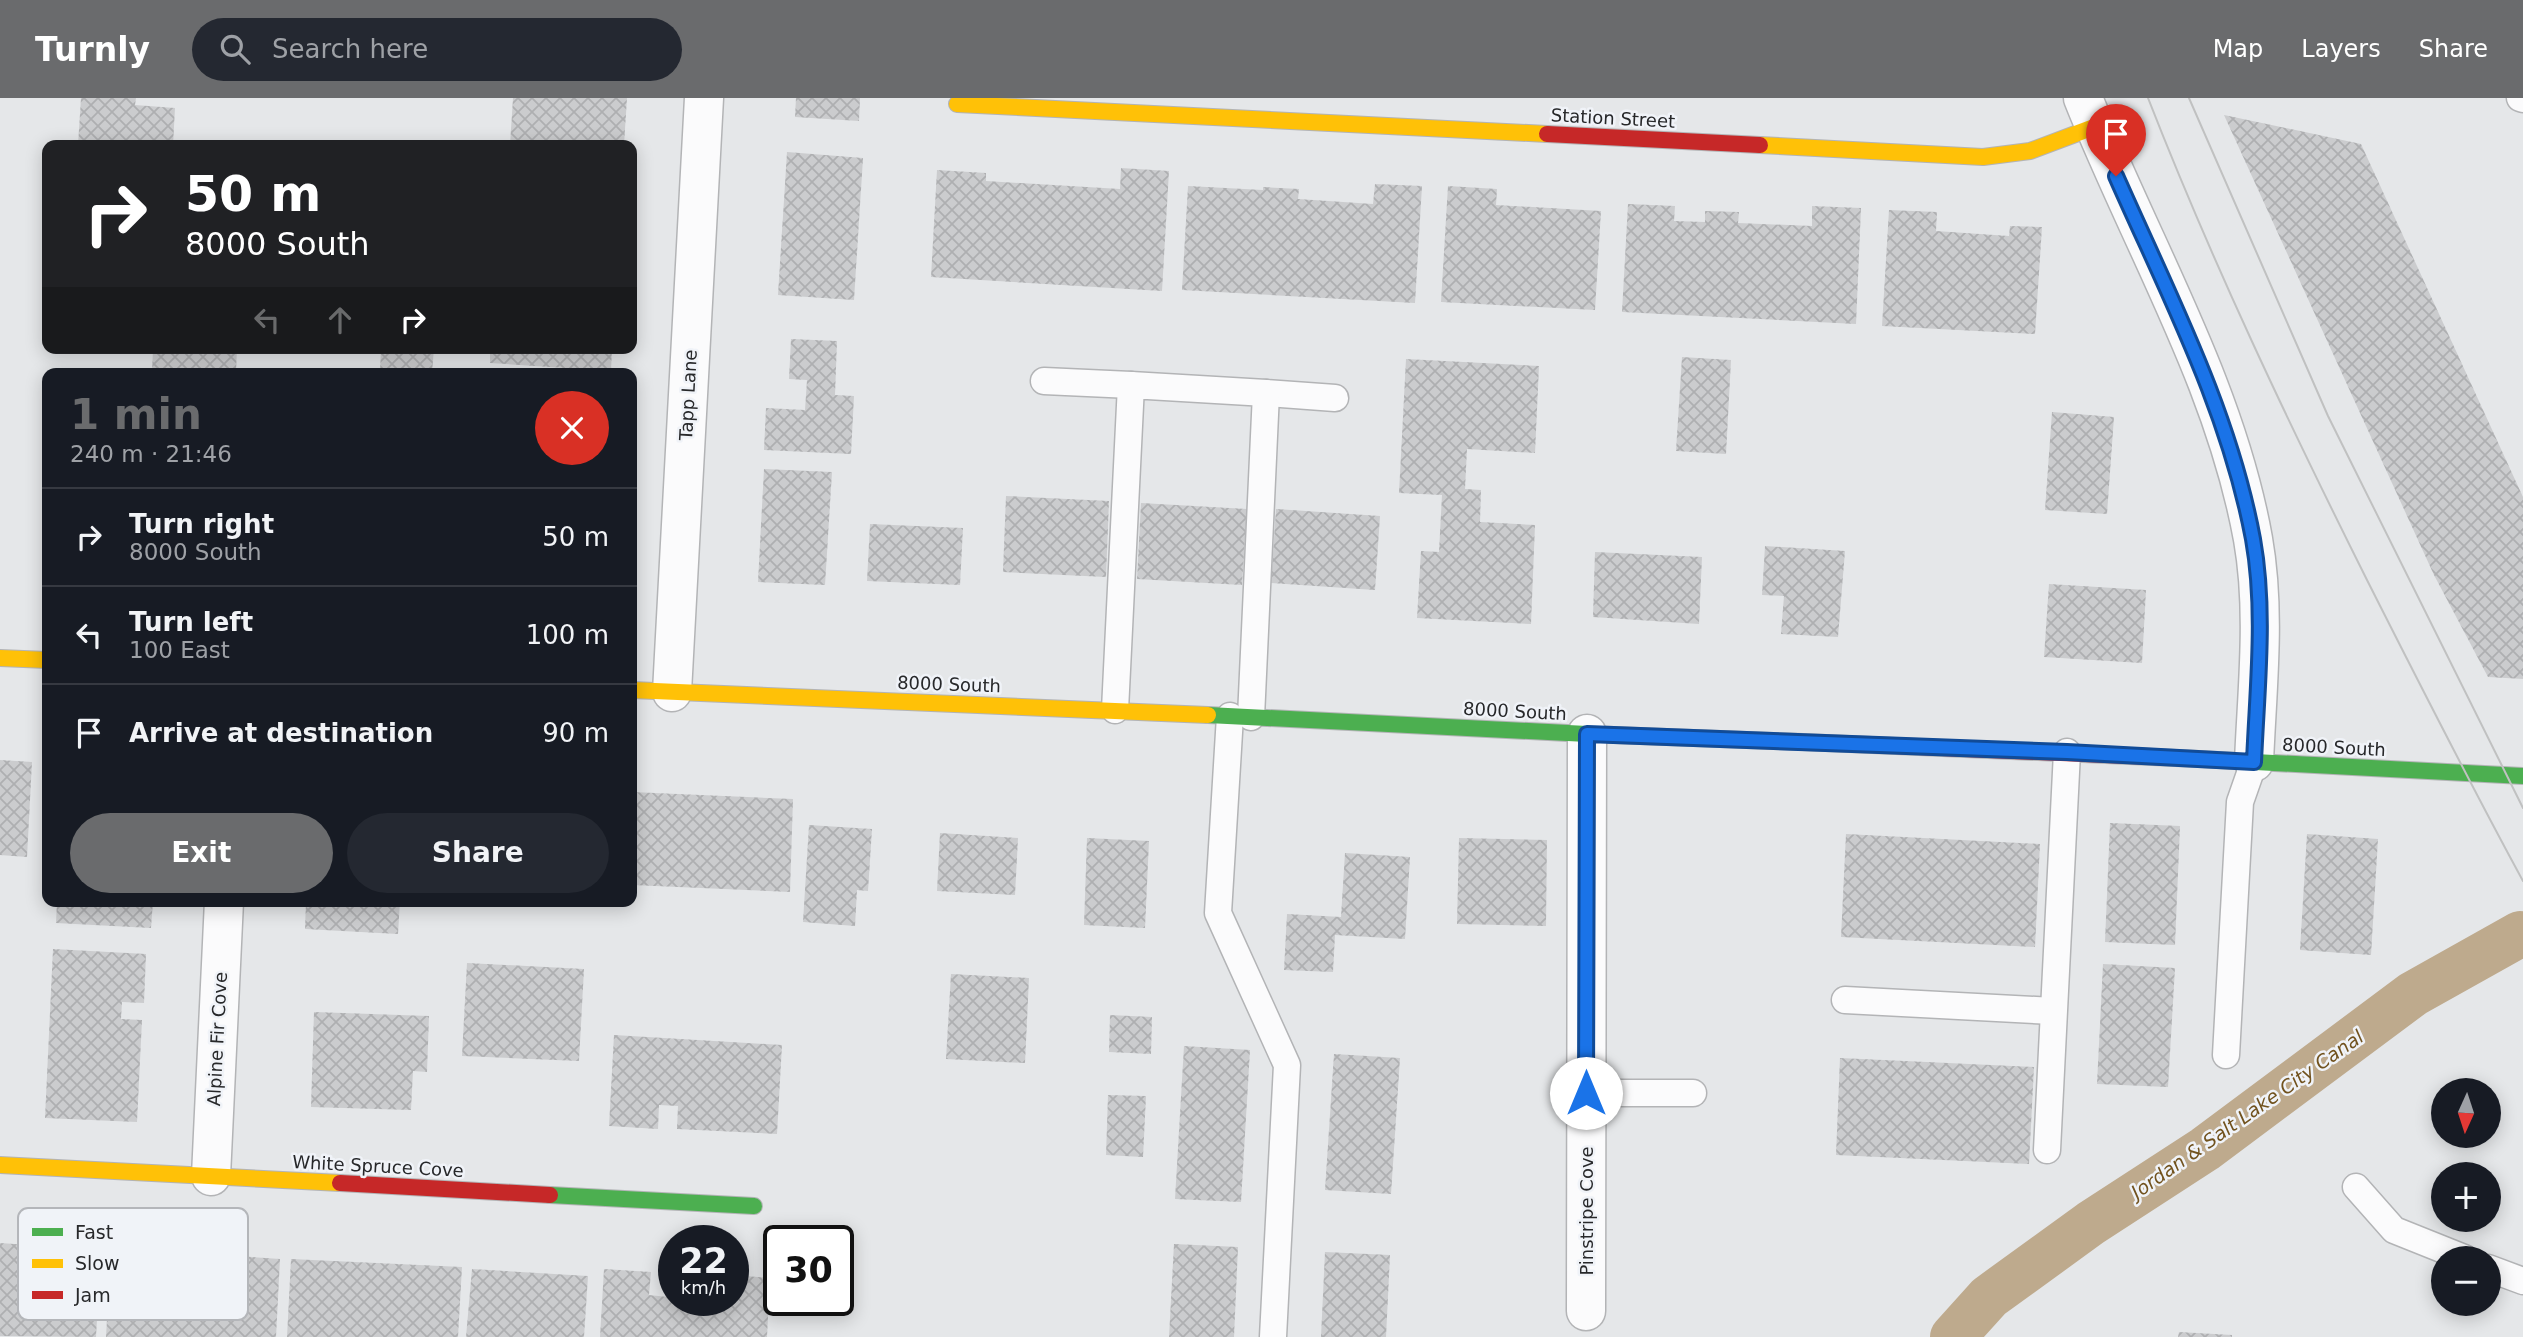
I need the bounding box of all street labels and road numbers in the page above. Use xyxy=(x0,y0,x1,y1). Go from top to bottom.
street label: Station Street xyxy=(1550,104,1676,132)
street label: Tapp Lane xyxy=(675,349,701,442)
street label: 8000 South xyxy=(897,672,1001,696)
street label: 8000 South xyxy=(1463,698,1567,724)
street label: 8000 South xyxy=(2282,734,2386,760)
street label: Alpine Fir Cove xyxy=(203,971,231,1107)
street label: Pinstripe Cove xyxy=(1576,1146,1597,1276)
street label: White Spruce Cove xyxy=(292,1151,464,1181)

